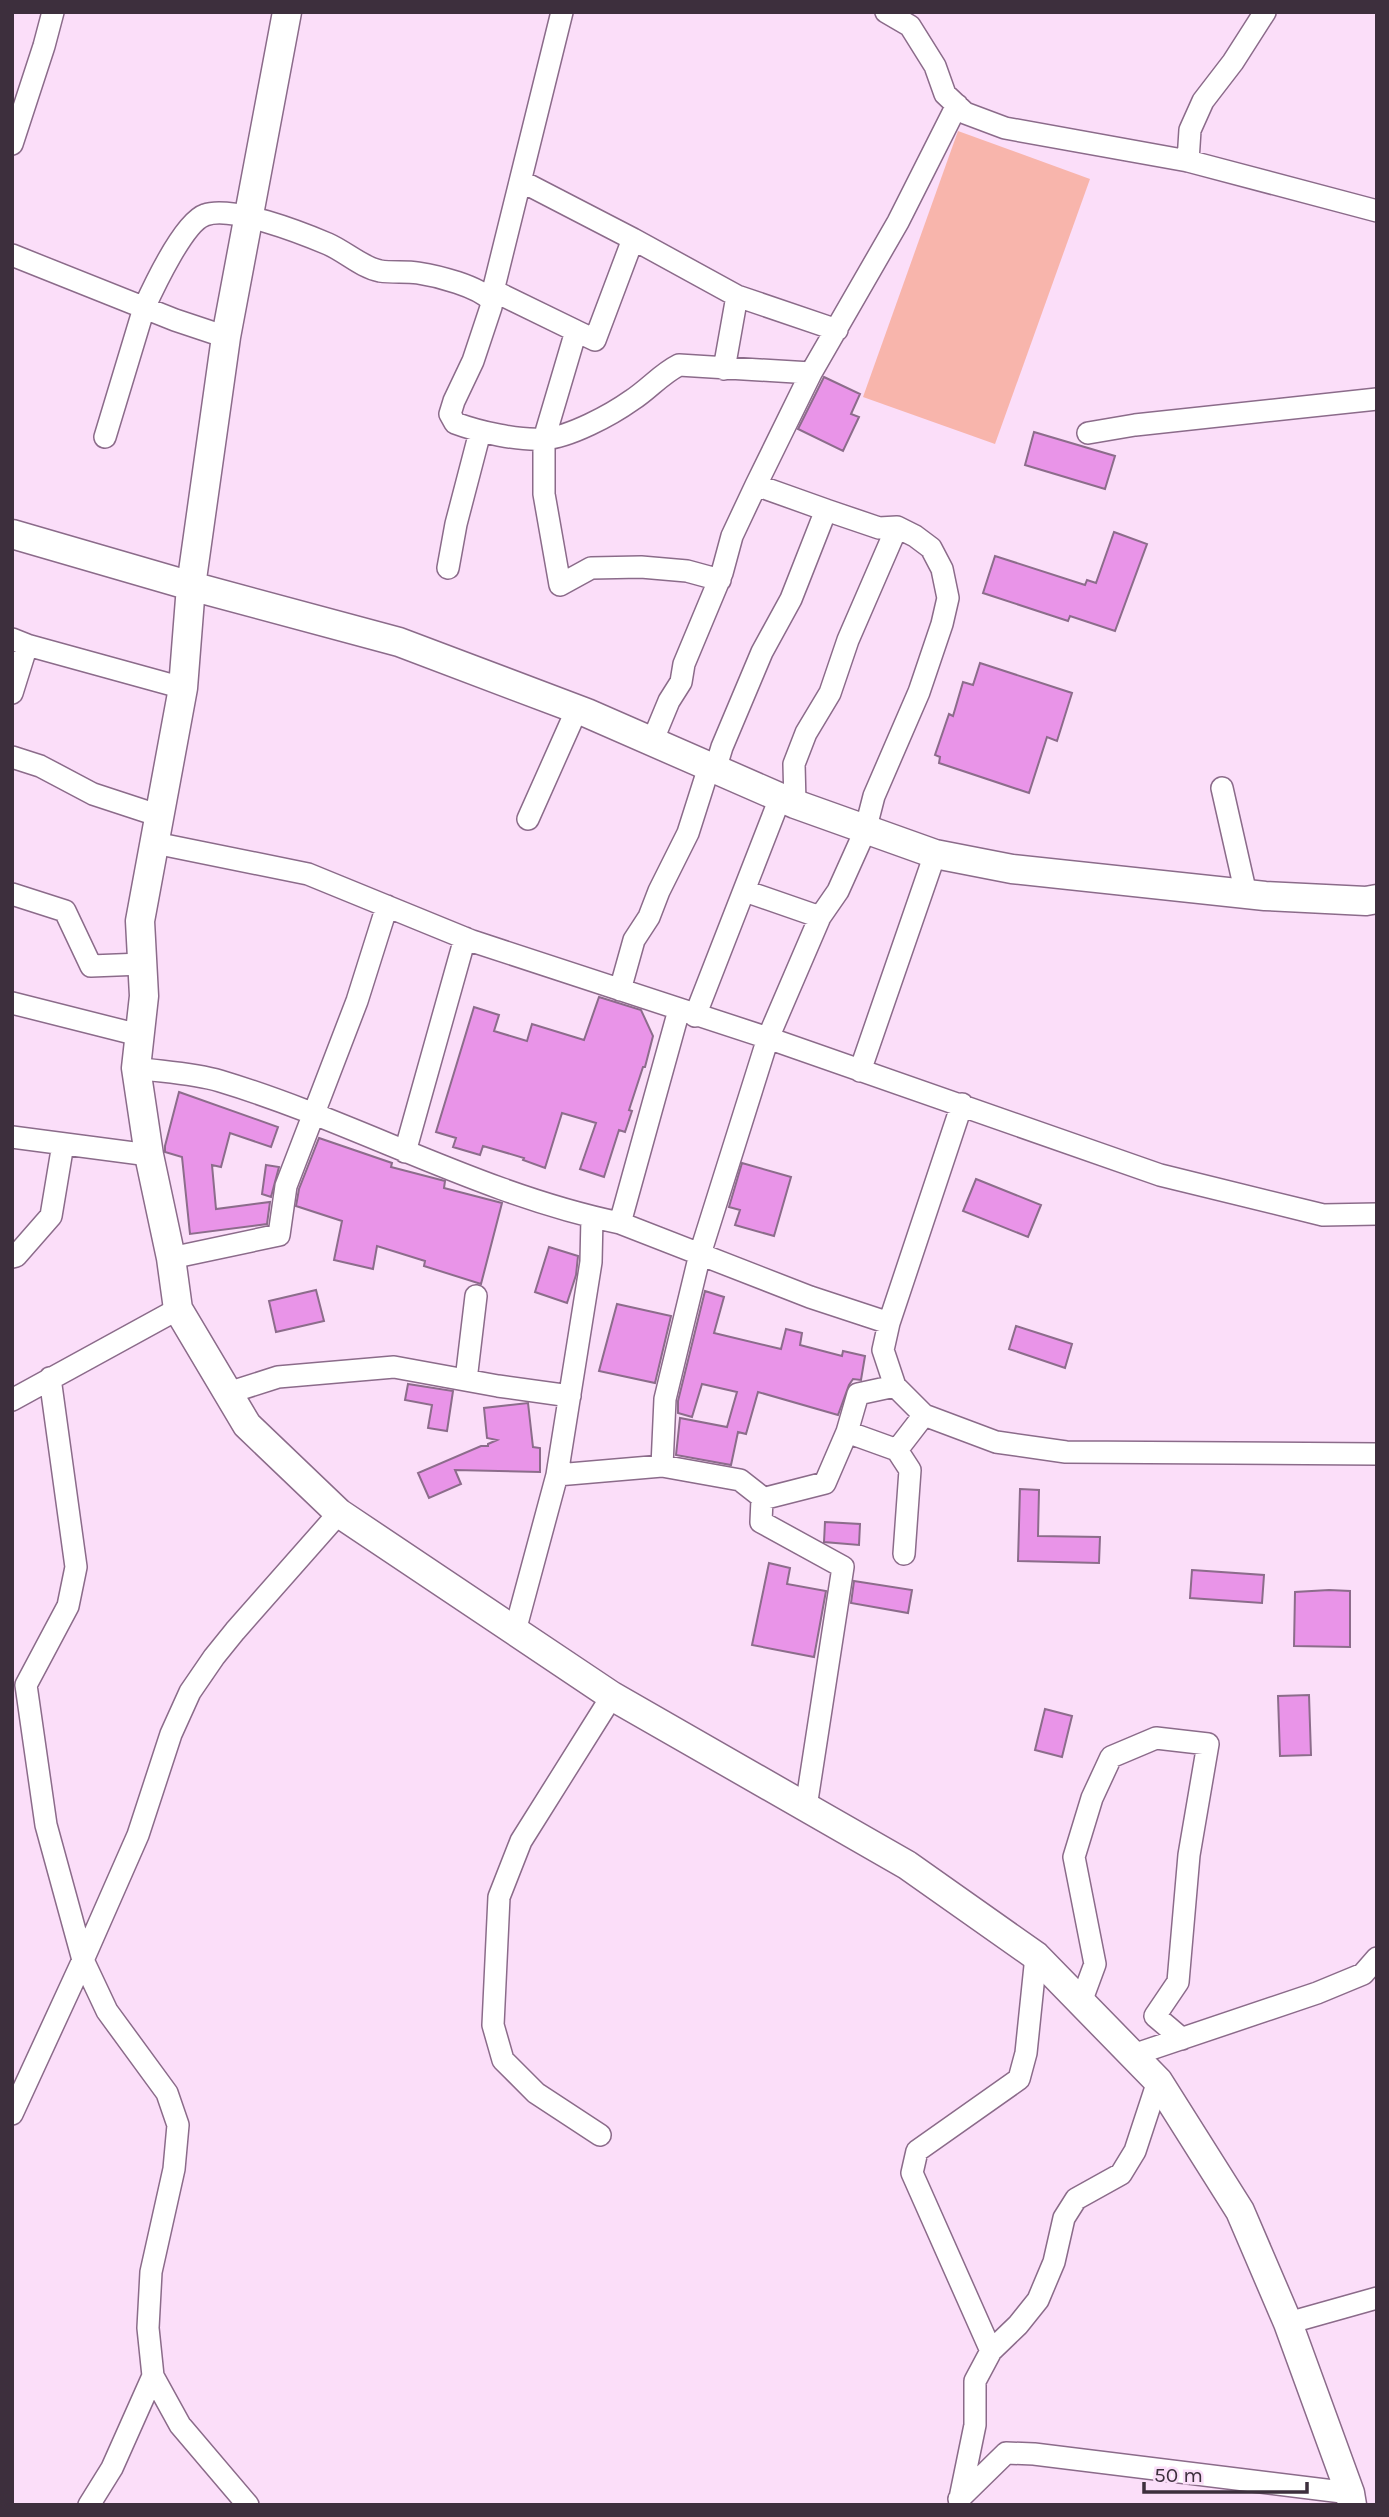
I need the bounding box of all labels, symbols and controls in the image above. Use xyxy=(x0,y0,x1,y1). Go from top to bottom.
scale bar xyxy=(1144,2450,1307,2494)
text: 50 m xyxy=(1154,2463,1203,2487)

